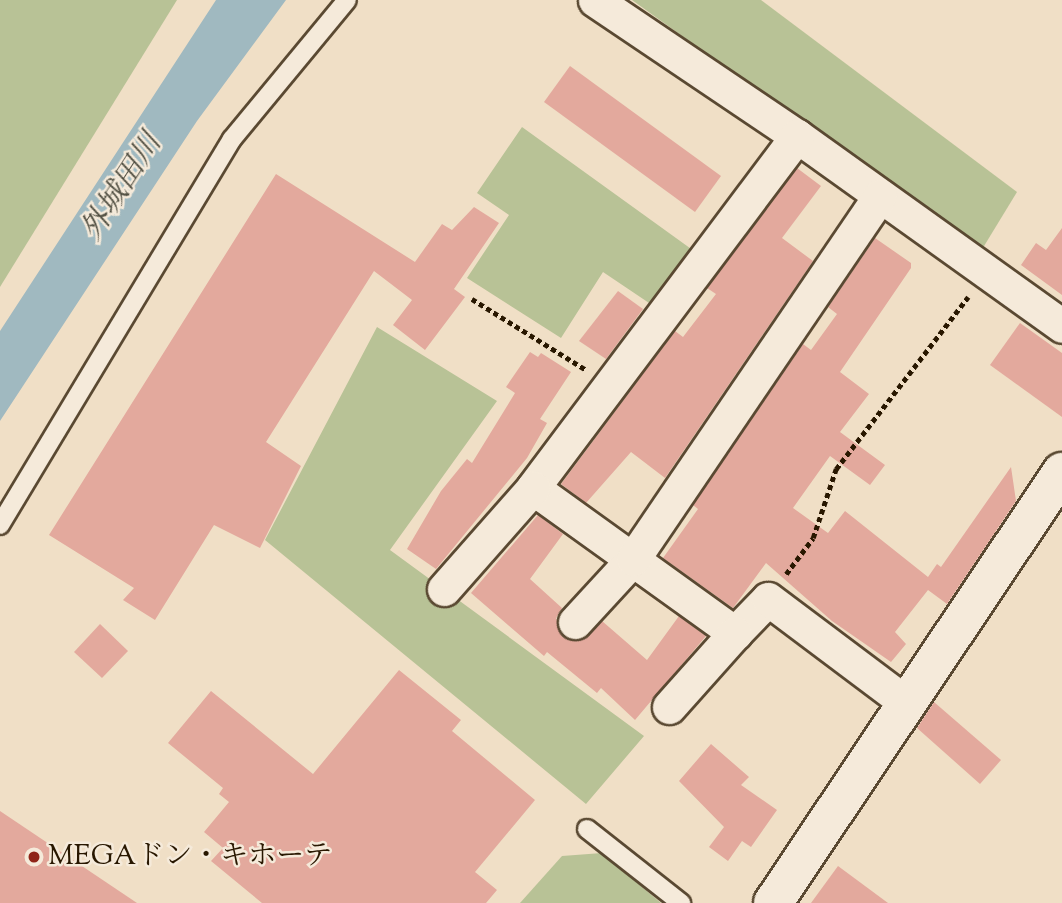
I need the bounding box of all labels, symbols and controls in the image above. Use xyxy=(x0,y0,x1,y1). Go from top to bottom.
water label: 外城田川 xyxy=(75,128,171,248)
place label: MEGAドン・キホーテ xyxy=(48,840,332,874)
marker: MEGAドン・キホーテ xyxy=(26,849,42,865)

